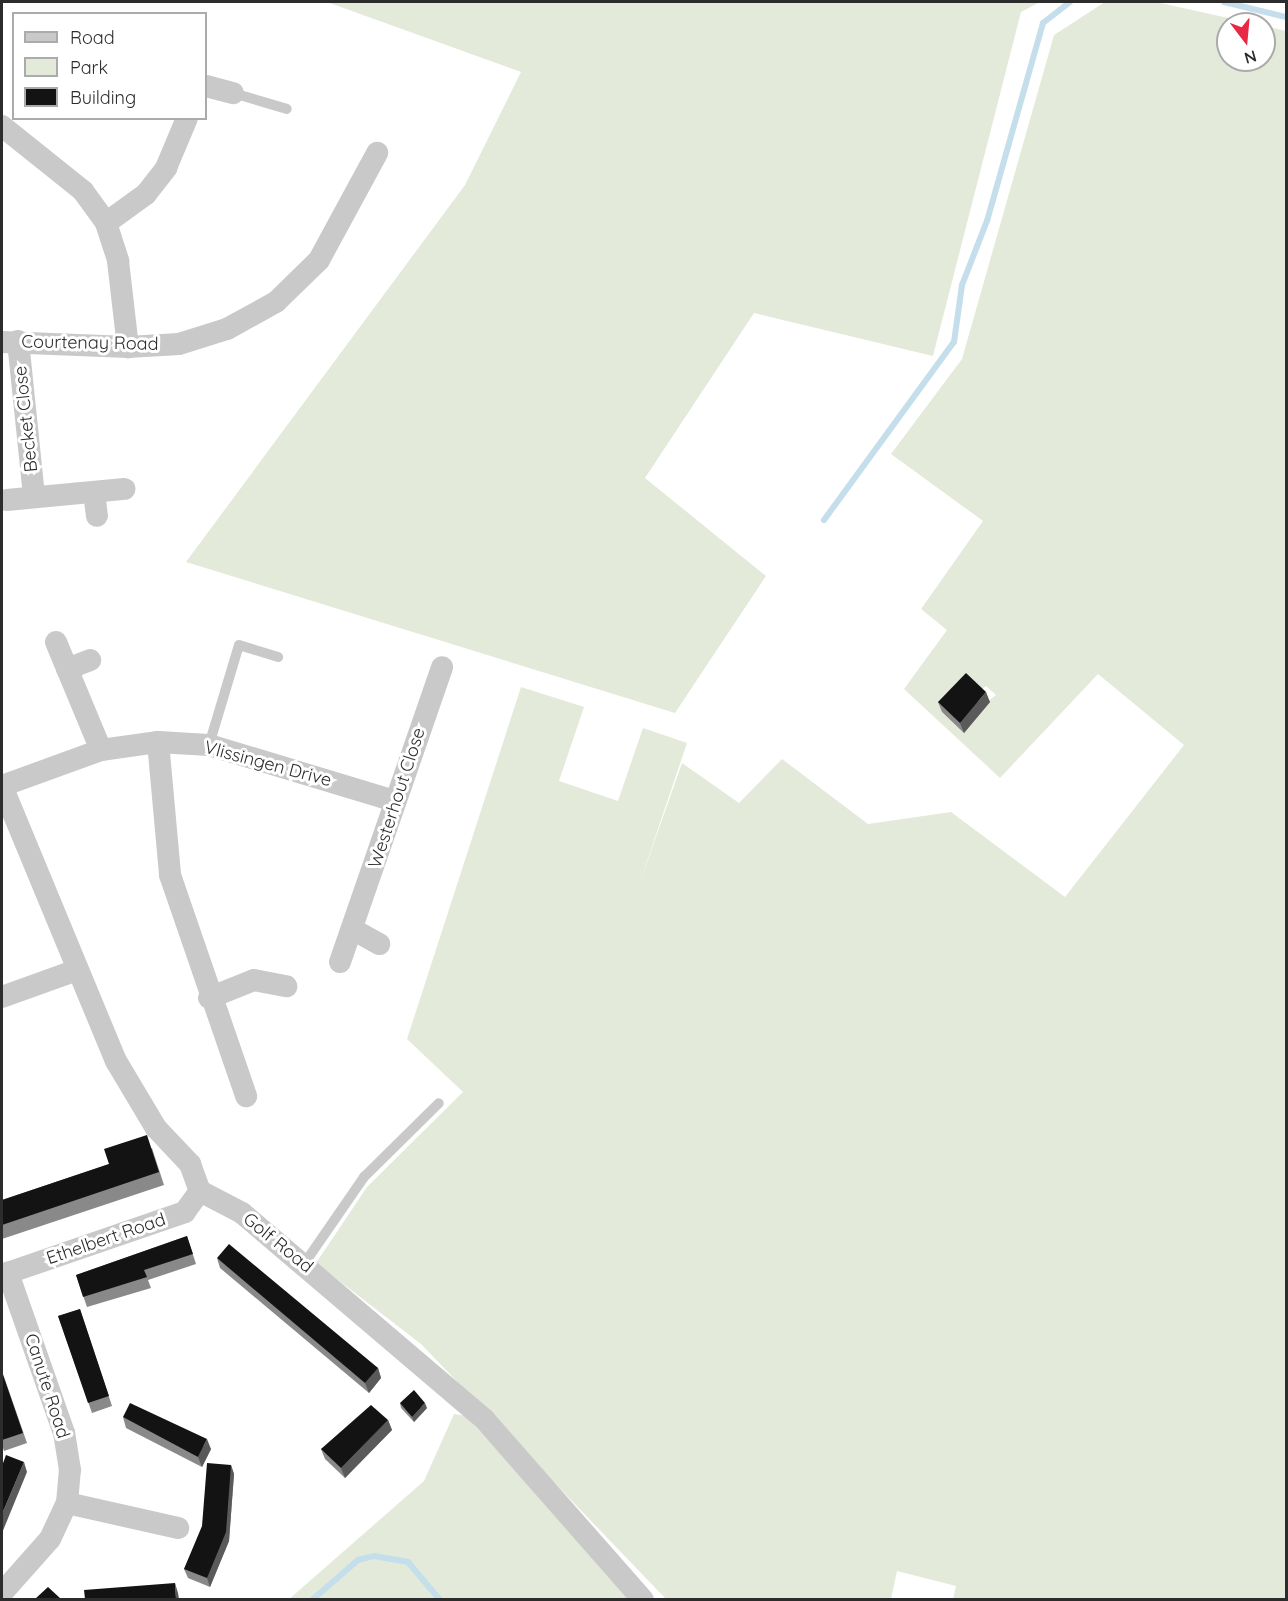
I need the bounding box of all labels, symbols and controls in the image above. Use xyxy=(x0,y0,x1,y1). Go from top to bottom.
legend xyxy=(12,12,207,120)
north arrow xyxy=(1216,12,1276,72)
text: Road xyxy=(70,26,115,49)
text: N xyxy=(1242,46,1259,69)
text: Park xyxy=(70,56,108,79)
text: Building xyxy=(70,86,136,109)
street label: Courtenay Road xyxy=(21,331,159,355)
street label: Becket Close xyxy=(10,365,42,473)
street label: Westerhout Close xyxy=(364,725,430,871)
street label: Vlissingen Drive xyxy=(202,737,334,791)
street label: Golf Road xyxy=(239,1208,317,1278)
street label: Ethelbert Road xyxy=(44,1209,168,1269)
street label: Canute Road xyxy=(20,1331,74,1441)

